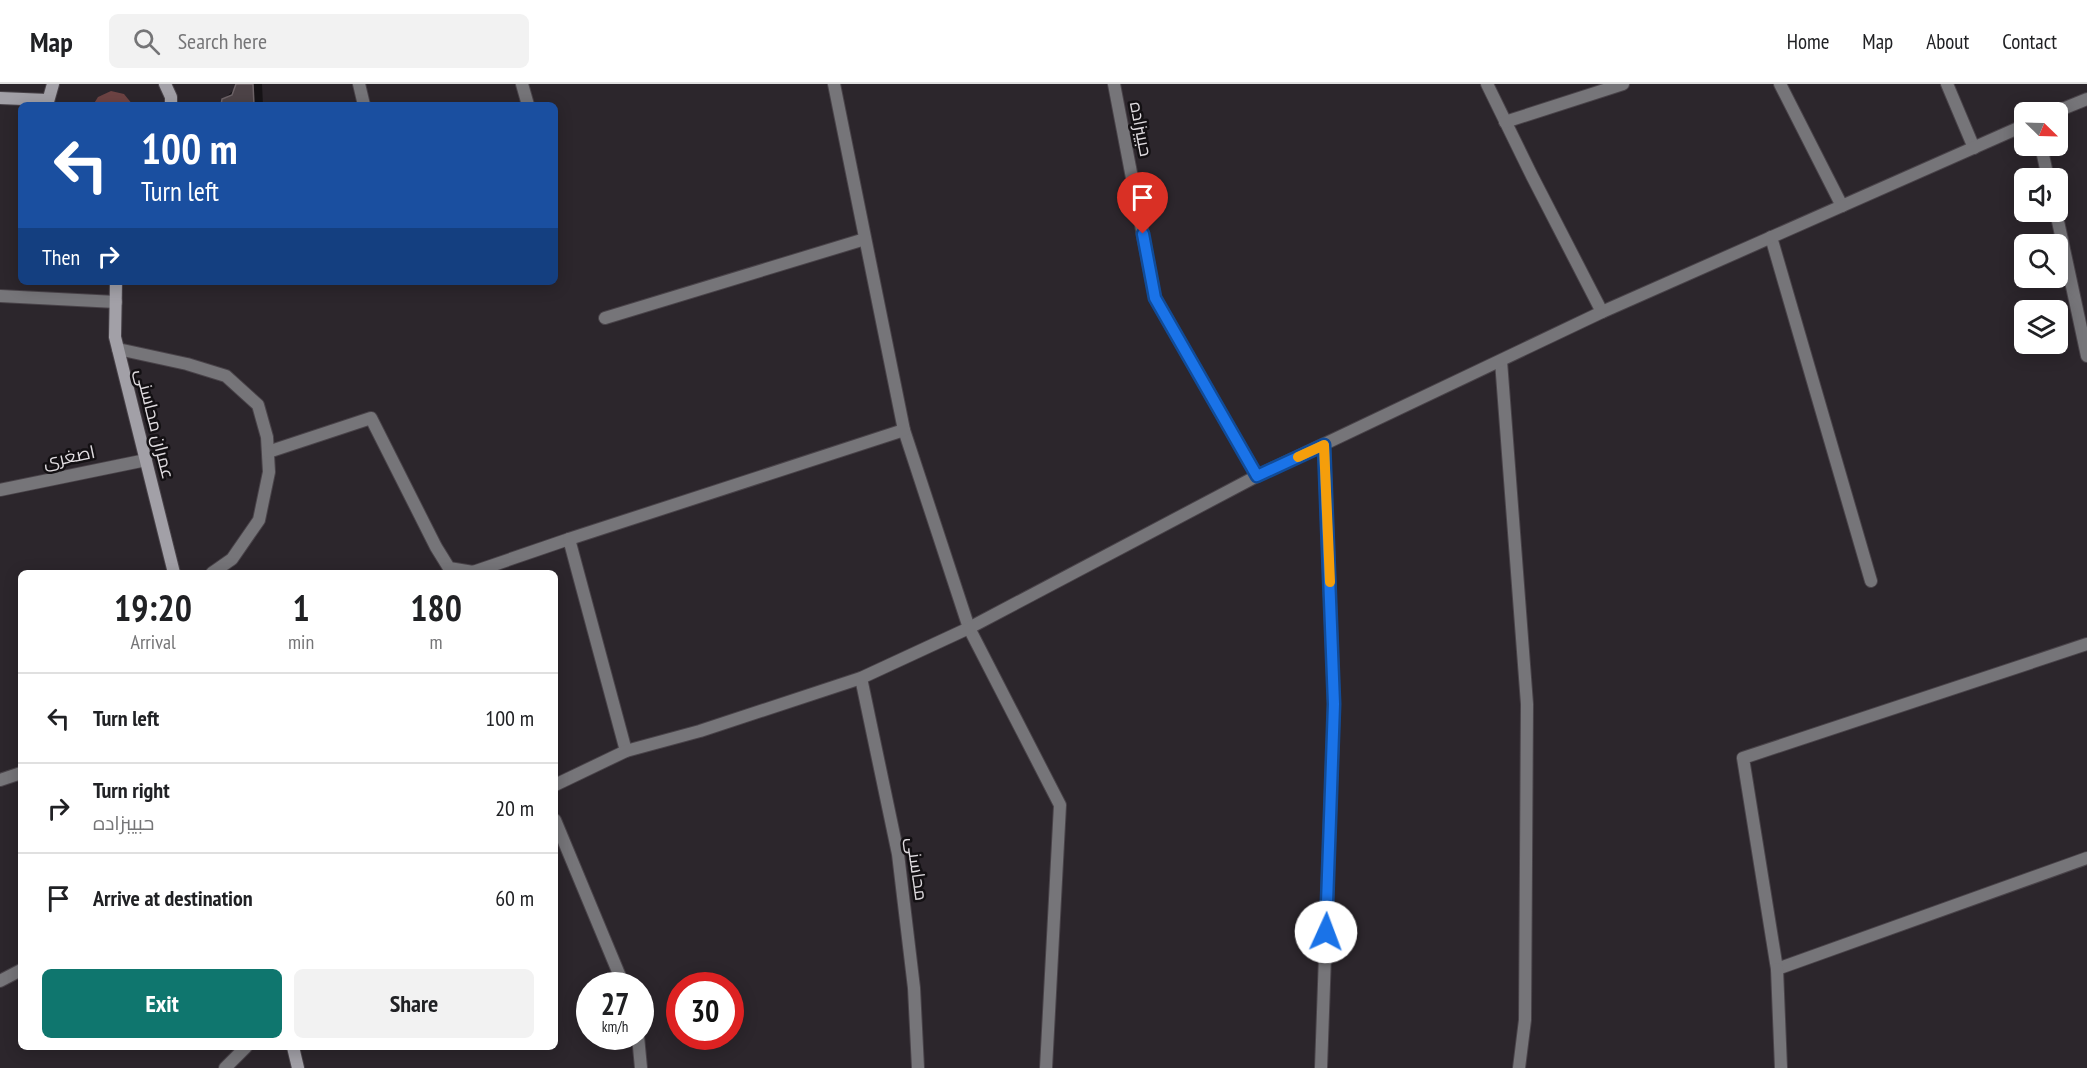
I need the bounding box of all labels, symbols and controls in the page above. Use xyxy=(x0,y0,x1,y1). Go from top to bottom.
search box xyxy=(109,14,529,68)
text: Map xyxy=(30,23,73,60)
icon: search xyxy=(130,25,163,58)
text: Search here xyxy=(178,27,267,55)
text: Home xyxy=(1787,28,1829,55)
text: Map xyxy=(1862,28,1893,55)
text: About xyxy=(1926,28,1969,55)
text: Contact xyxy=(2002,28,2057,55)
street label: حبیبزاده xyxy=(1125,100,1158,158)
north arrow xyxy=(2014,102,2068,156)
map controls xyxy=(2014,102,2068,354)
text: 100 m xyxy=(141,121,238,176)
icon: left xyxy=(42,126,120,204)
button: sound xyxy=(2014,168,2068,222)
pin xyxy=(1117,172,1168,234)
text: Turn left xyxy=(141,174,219,208)
icon: arrive xyxy=(1126,181,1159,214)
button: search xyxy=(2014,234,2068,288)
icon: right xyxy=(92,240,125,273)
text: Then xyxy=(42,243,80,271)
button: layers xyxy=(2014,300,2068,354)
street label: عمران محاسنی xyxy=(131,366,180,481)
street label: اصغری xyxy=(41,440,97,473)
text: 19:20 xyxy=(114,584,192,631)
text: 1 xyxy=(292,584,310,631)
text: 180 xyxy=(410,584,462,631)
text: Arrival xyxy=(130,629,176,655)
text: min xyxy=(288,629,314,655)
text: m xyxy=(430,629,443,655)
icon: left xyxy=(42,702,75,735)
text: Turn left xyxy=(93,704,159,732)
text: 100 m xyxy=(485,704,534,732)
text: Turn right xyxy=(93,776,170,804)
icon: right xyxy=(42,792,75,825)
text: 20 m xyxy=(495,794,534,822)
text: حبیبزاده xyxy=(93,810,154,836)
street label: محاسنی xyxy=(902,836,933,902)
icon: arrive xyxy=(42,882,75,915)
text: Arrive at destination xyxy=(93,884,253,912)
text: 60 m xyxy=(495,884,534,912)
position arrow xyxy=(1294,900,1358,964)
button: Exit xyxy=(42,969,282,1038)
button: Share xyxy=(294,969,534,1038)
speed limit sign: 30 xyxy=(666,972,744,1050)
text: 27 xyxy=(601,984,629,1023)
text: km/h xyxy=(602,1017,628,1036)

